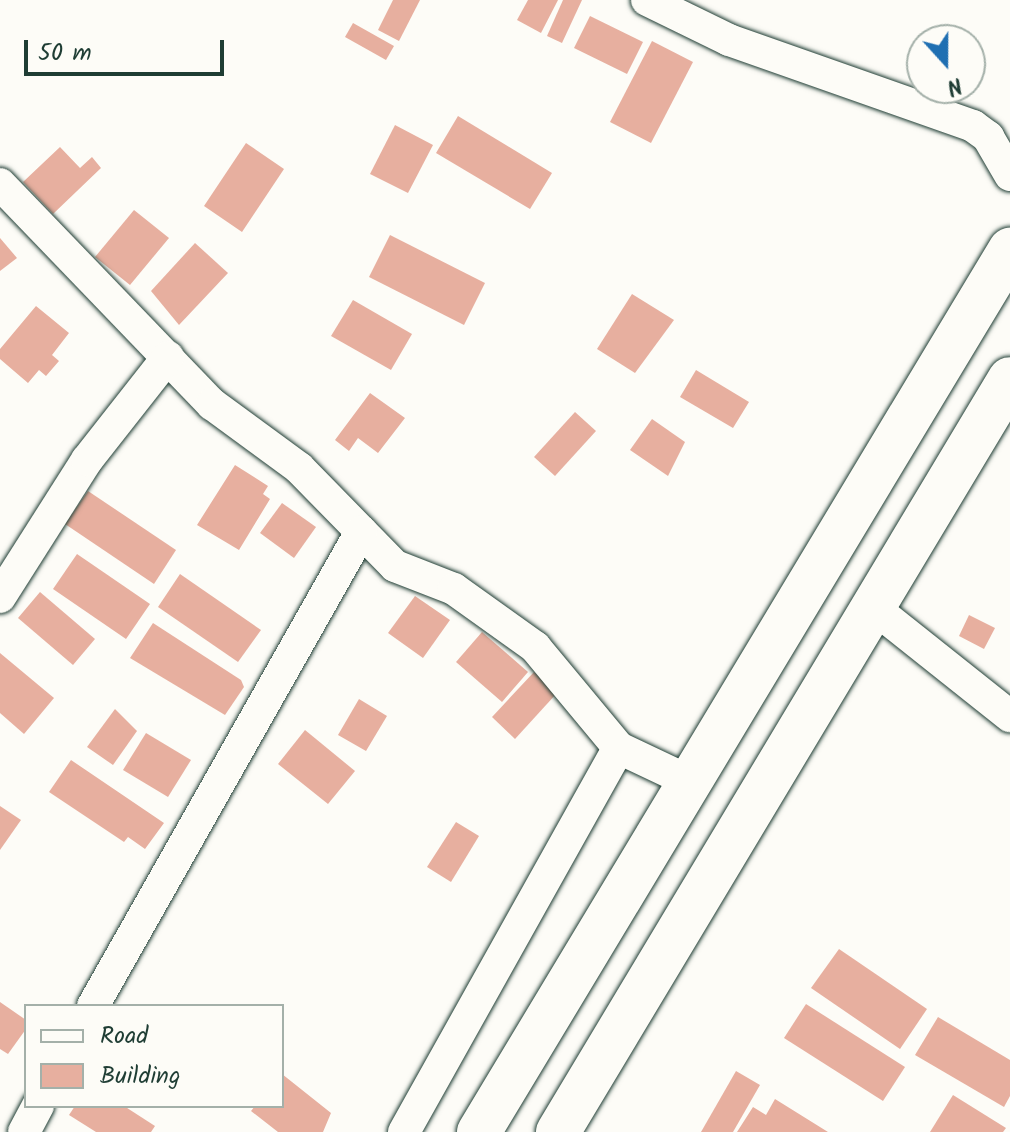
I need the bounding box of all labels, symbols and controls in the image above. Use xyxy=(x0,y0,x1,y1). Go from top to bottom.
scale bar xyxy=(28,24,228,74)
north arrow xyxy=(906,24,986,104)
text: 50 m xyxy=(38,34,92,73)
text: N xyxy=(941,66,967,104)
legend xyxy=(24,1004,284,1108)
text: Road xyxy=(100,1017,148,1056)
text: Building xyxy=(100,1057,180,1096)

